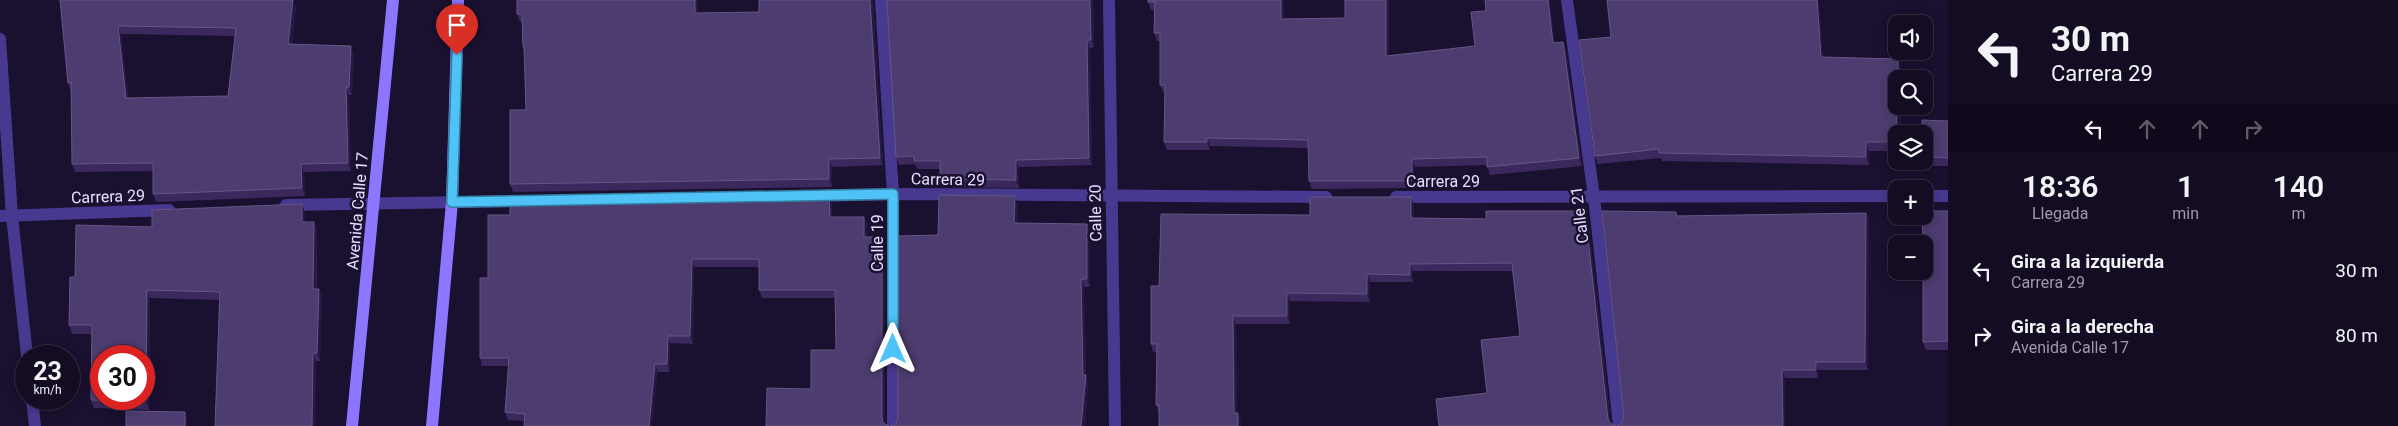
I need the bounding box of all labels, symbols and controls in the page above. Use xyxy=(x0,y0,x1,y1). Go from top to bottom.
pin xyxy=(436,4,478,55)
icon: arrive xyxy=(443,11,471,39)
map controls xyxy=(1888,15,1933,280)
button: sound xyxy=(1888,15,1933,60)
text: 30 m xyxy=(2051,19,2130,60)
icon: left xyxy=(1968,20,2033,85)
text: Carrera 29 xyxy=(2051,61,2153,86)
button: search xyxy=(1888,70,1933,115)
icon: left xyxy=(2080,115,2108,143)
icon: ahead xyxy=(2133,115,2161,143)
icon: ahead xyxy=(2186,115,2214,143)
icon: right xyxy=(2239,115,2267,143)
button: layers xyxy=(1888,125,1933,170)
street label: Avenida Calle 17 xyxy=(343,151,372,271)
street label: Carrera 29 xyxy=(911,169,985,190)
text: 18:36 xyxy=(2022,169,2099,204)
text: 1 xyxy=(2177,169,2194,204)
text: 140 xyxy=(2273,169,2324,204)
street label: Carrera 29 xyxy=(1406,172,1480,191)
button: + xyxy=(1888,180,1933,225)
street label: Calle 20 xyxy=(1086,184,1105,242)
street label: Calle 21 xyxy=(1567,185,1592,245)
street label: Carrera 29 xyxy=(71,186,145,207)
text: Llegada xyxy=(2032,204,2088,223)
text: min xyxy=(2172,204,2199,223)
text: m xyxy=(2291,204,2306,223)
street label: Calle 19 xyxy=(868,214,887,272)
button: − xyxy=(1888,235,1933,280)
text: Gira a la izquierda xyxy=(2011,250,2164,273)
icon: left xyxy=(1968,257,1996,285)
text: 30 m xyxy=(2335,259,2378,282)
text: Carrera 29 xyxy=(2011,273,2085,292)
text: Gira a la derecha xyxy=(2011,315,2154,338)
position arrow xyxy=(866,322,918,374)
icon: right xyxy=(1968,322,1996,350)
text: 80 m xyxy=(2335,324,2378,347)
text: Avenida Calle 17 xyxy=(2011,338,2129,357)
speed limit sign: 30 xyxy=(90,345,155,410)
text: 23 xyxy=(33,357,62,386)
text: km/h xyxy=(33,383,62,397)

